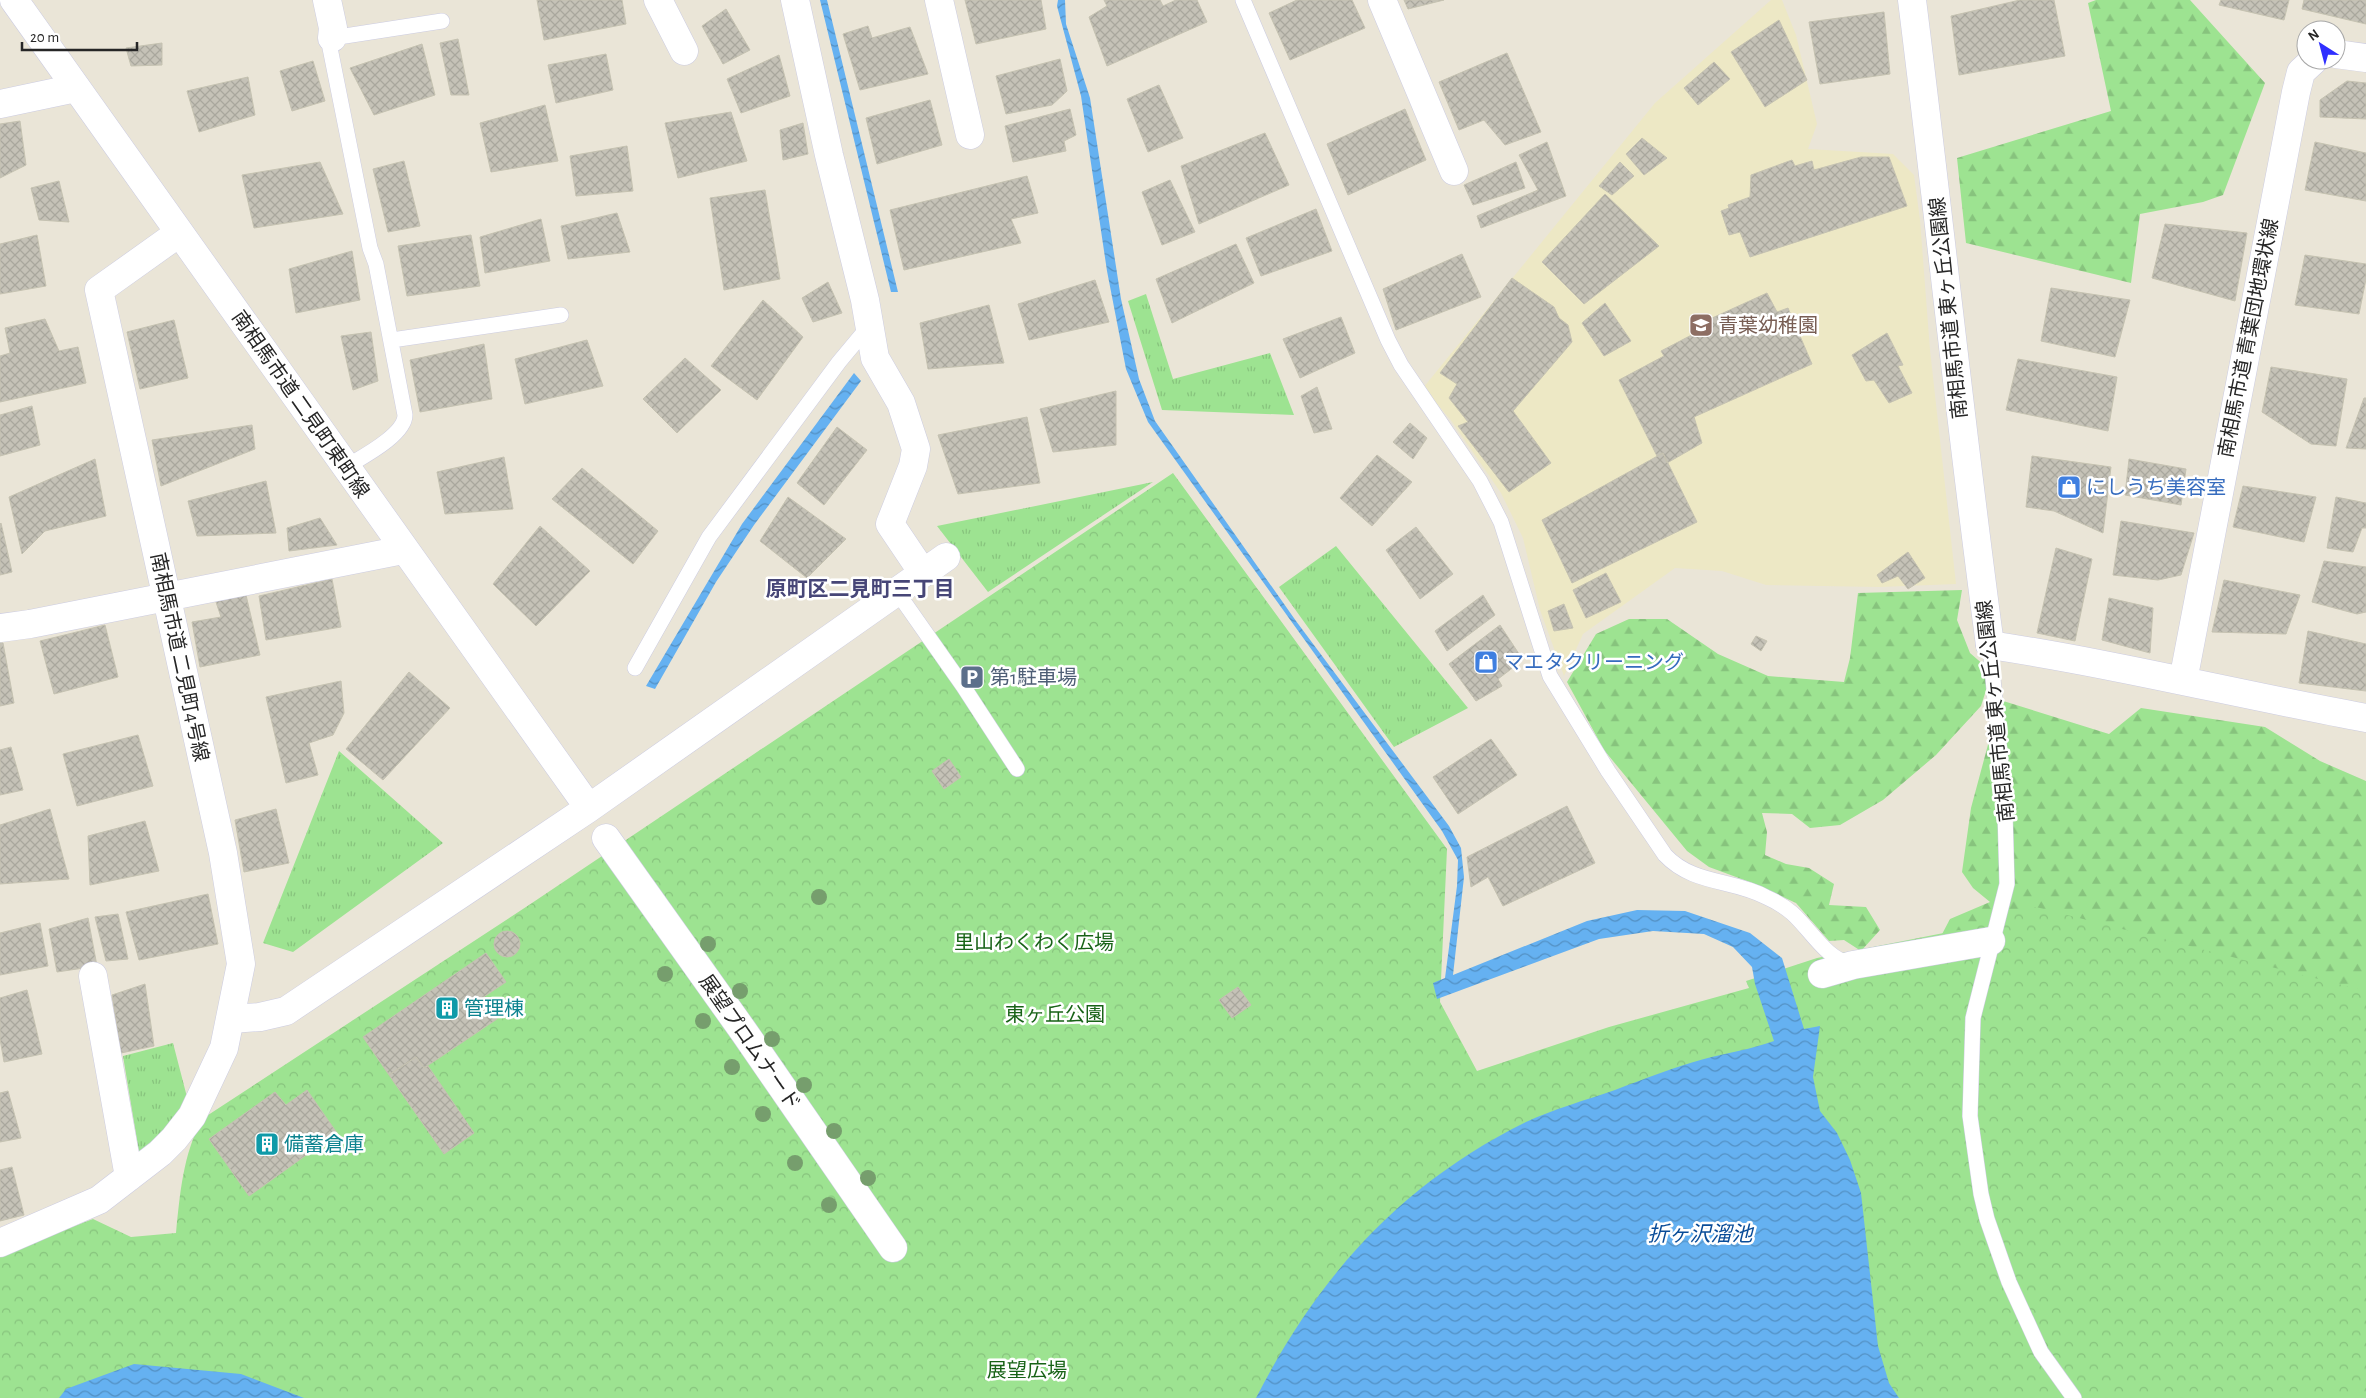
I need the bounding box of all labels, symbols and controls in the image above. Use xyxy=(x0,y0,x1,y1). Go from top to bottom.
scale bar xyxy=(22,20,138,52)
north arrow xyxy=(2296,20,2346,70)
text: N xyxy=(2306,27,2322,44)
text: 20 m xyxy=(30,30,59,45)
street label: 南相馬市道 東ヶ丘公園線 xyxy=(1925,196,1971,420)
street label: 南相馬市道 青葉団地環状線 xyxy=(2214,216,2282,460)
street label: 南相馬市道 二見町東町線 xyxy=(228,306,374,502)
school or university icon: 青葉幼稚園 xyxy=(1688,312,1714,338)
place label: 青葉幼稚園 xyxy=(1718,315,1818,336)
shop icon: にしうち美容室 xyxy=(2056,474,2082,500)
place label: にしうち美容室 xyxy=(2086,477,2226,498)
street label: 南相馬市道 二見町4号線 xyxy=(147,551,213,763)
district label: 原町区二見町三丁目 xyxy=(766,579,955,600)
street label: 南相馬市道 東ヶ丘公園線 xyxy=(1972,599,2018,823)
shop icon: マエタクリーニング xyxy=(1473,649,1499,675)
place label: マエタクリーニング xyxy=(1504,652,1684,673)
parking icon: 第1駐車場 xyxy=(959,664,985,690)
place label: 第1駐車場 xyxy=(990,666,1077,688)
park label: 里山わくわく広場 xyxy=(954,932,1114,953)
street label: 展望プロムナード xyxy=(695,971,804,1114)
building icon: 管理棟 xyxy=(434,995,460,1021)
place label: 管理棟 xyxy=(464,998,524,1019)
park label: 東ヶ丘公園 xyxy=(1005,1004,1105,1025)
building icon: 備蓄倉庫 xyxy=(254,1131,280,1157)
place label: 備蓄倉庫 xyxy=(284,1133,364,1155)
water label: 折ヶ沢溜池 xyxy=(1648,1223,1754,1245)
park label: 展望広場 xyxy=(987,1360,1067,1381)

